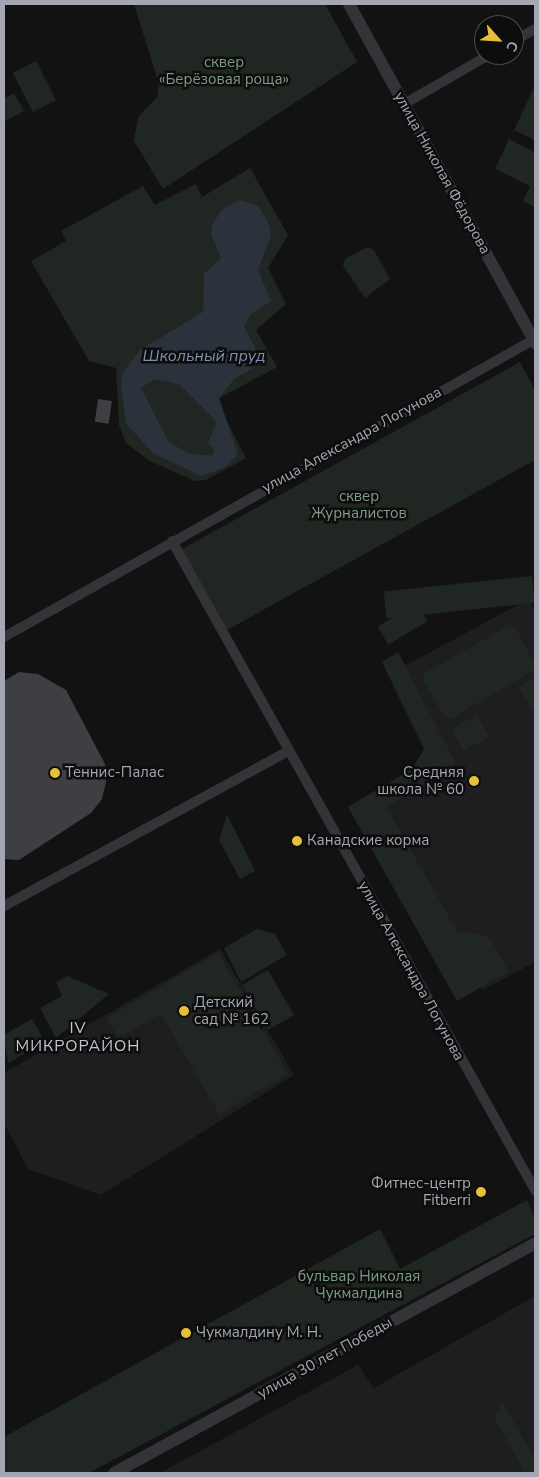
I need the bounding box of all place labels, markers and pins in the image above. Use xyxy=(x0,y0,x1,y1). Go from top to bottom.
place label: Средняя школа № 60 xyxy=(377,763,464,798)
place label: Теннис-Палас xyxy=(65,764,164,782)
marker: Теннис-Палас xyxy=(49,767,61,779)
marker: Средняя школа № 60 xyxy=(468,775,480,787)
place label: Канадские корма xyxy=(307,832,429,850)
marker: Канадские корма xyxy=(291,835,303,847)
place label: Детский сад № 162 xyxy=(194,993,269,1028)
marker: Детский сад № 162 xyxy=(178,1005,190,1017)
place label: Фитнес-центр Fitberri xyxy=(371,1174,471,1209)
marker: Фитнес-центр Fitberri xyxy=(475,1186,487,1198)
place label: Чукмалдину М. Н. xyxy=(196,1324,322,1342)
marker: Чукмалдину М. Н. xyxy=(180,1327,192,1339)

